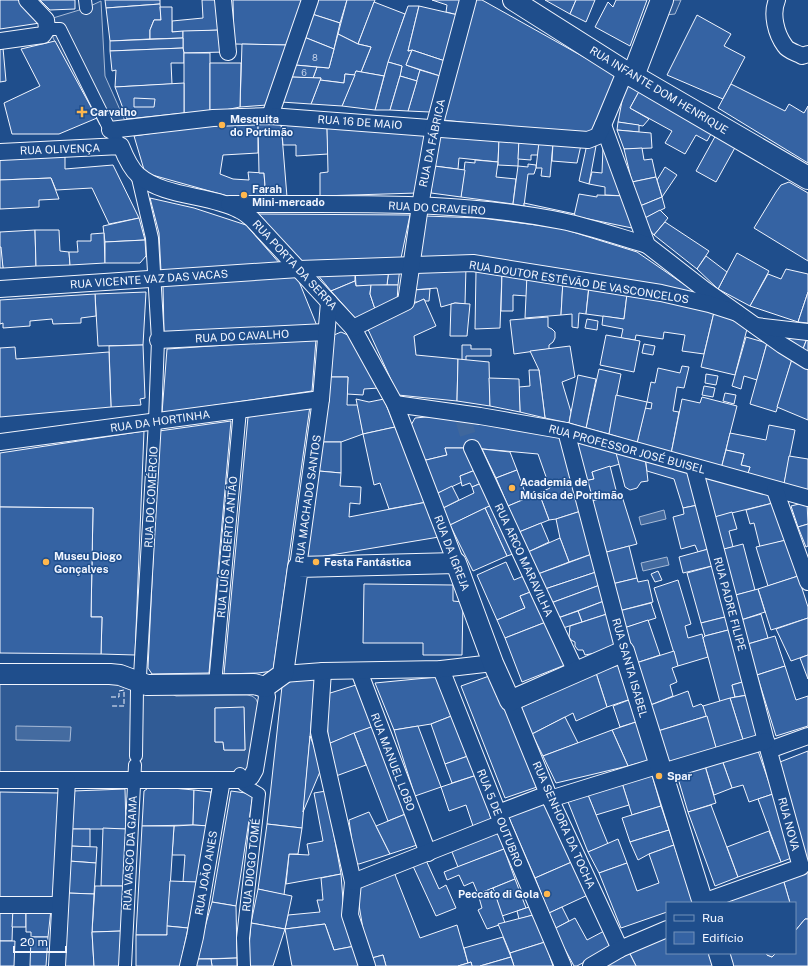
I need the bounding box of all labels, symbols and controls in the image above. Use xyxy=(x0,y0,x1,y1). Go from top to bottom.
street label: RUA INFANTE DOM HENRIQUE xyxy=(588,44,731,136)
house number: 8 xyxy=(312,52,318,63)
house number: 6 xyxy=(301,67,307,78)
street label: RUA DA FÁBRICA xyxy=(416,97,447,188)
place label: Carvalho xyxy=(90,106,137,118)
marker: Carvalho xyxy=(77,107,87,117)
place label: Mesquita do Portimão xyxy=(230,113,293,138)
street label: RUA 16 DE MAIO xyxy=(317,113,403,131)
marker: Mesquita do Portimão xyxy=(217,120,227,130)
street label: RUA OLIVENÇA xyxy=(20,142,101,157)
place label: Farah Mini-mercado xyxy=(252,183,325,208)
marker: Farah Mini-mercado xyxy=(239,190,249,200)
street label: RUA DO CRAVEIRO xyxy=(388,199,486,217)
street label: RUA PORTA DA SERRA xyxy=(250,218,340,312)
street label: RUA DOUTOR ESTÊVÃO DE VASCONCELOS xyxy=(468,259,690,305)
street label: RUA VICENTE VAZ DAS VACAS xyxy=(70,267,228,291)
street label: RUA DO CAVALHO xyxy=(195,328,289,344)
street label: RUA DA HORTINHA xyxy=(109,408,211,434)
street label: RUA PROFESSOR JOSÉ BUISEL xyxy=(547,421,707,476)
street label: RUA MACHADO SANTOS xyxy=(293,434,323,564)
street label: RUA DO COMÉRCIO xyxy=(141,446,160,548)
street label: RUA LUÍS ALBERTO ANTÃO xyxy=(214,476,239,618)
place label: Academia de Música de Portimão xyxy=(520,476,623,501)
marker: Academia de Música de Portimão xyxy=(507,483,517,493)
street label: RUA ARCO MARAVILHA xyxy=(493,502,556,619)
street label: RUA DA IGREJA xyxy=(432,513,472,593)
place label: Museu Diogo Gonçalves xyxy=(54,550,122,576)
place label: Festa Fantástica xyxy=(324,556,411,568)
street label: RUA PADRE FILIPE xyxy=(712,556,748,652)
marker: Museu Diogo Gonçalves xyxy=(41,557,51,567)
marker: Festa Fantástica xyxy=(311,557,321,567)
street label: RUA SANTA ISABEL xyxy=(610,617,650,719)
street label: RUA MANUEL LOBO xyxy=(369,711,417,813)
street label: RUA SENHORA DA TOCHA xyxy=(530,759,598,891)
street label: RUA 5 DE OUTUBRO xyxy=(475,767,525,869)
place label: Spar xyxy=(667,770,692,782)
marker: Spar xyxy=(654,771,664,781)
street label: RUA VASCO DA GAMA xyxy=(121,795,139,911)
street label: RUA NOVA xyxy=(776,796,802,852)
street label: RUA DIOGO TOMÉ xyxy=(239,817,262,912)
street label: RUA JOÃO ANES xyxy=(193,830,219,916)
place label: Peccato di Gola xyxy=(458,888,539,900)
marker: Peccato di Gola xyxy=(542,889,552,899)
legend xyxy=(666,902,796,954)
text: Rua xyxy=(702,911,724,925)
scale bar xyxy=(14,928,66,954)
text: Edifício xyxy=(702,931,744,945)
text: 20 m xyxy=(20,935,48,949)

